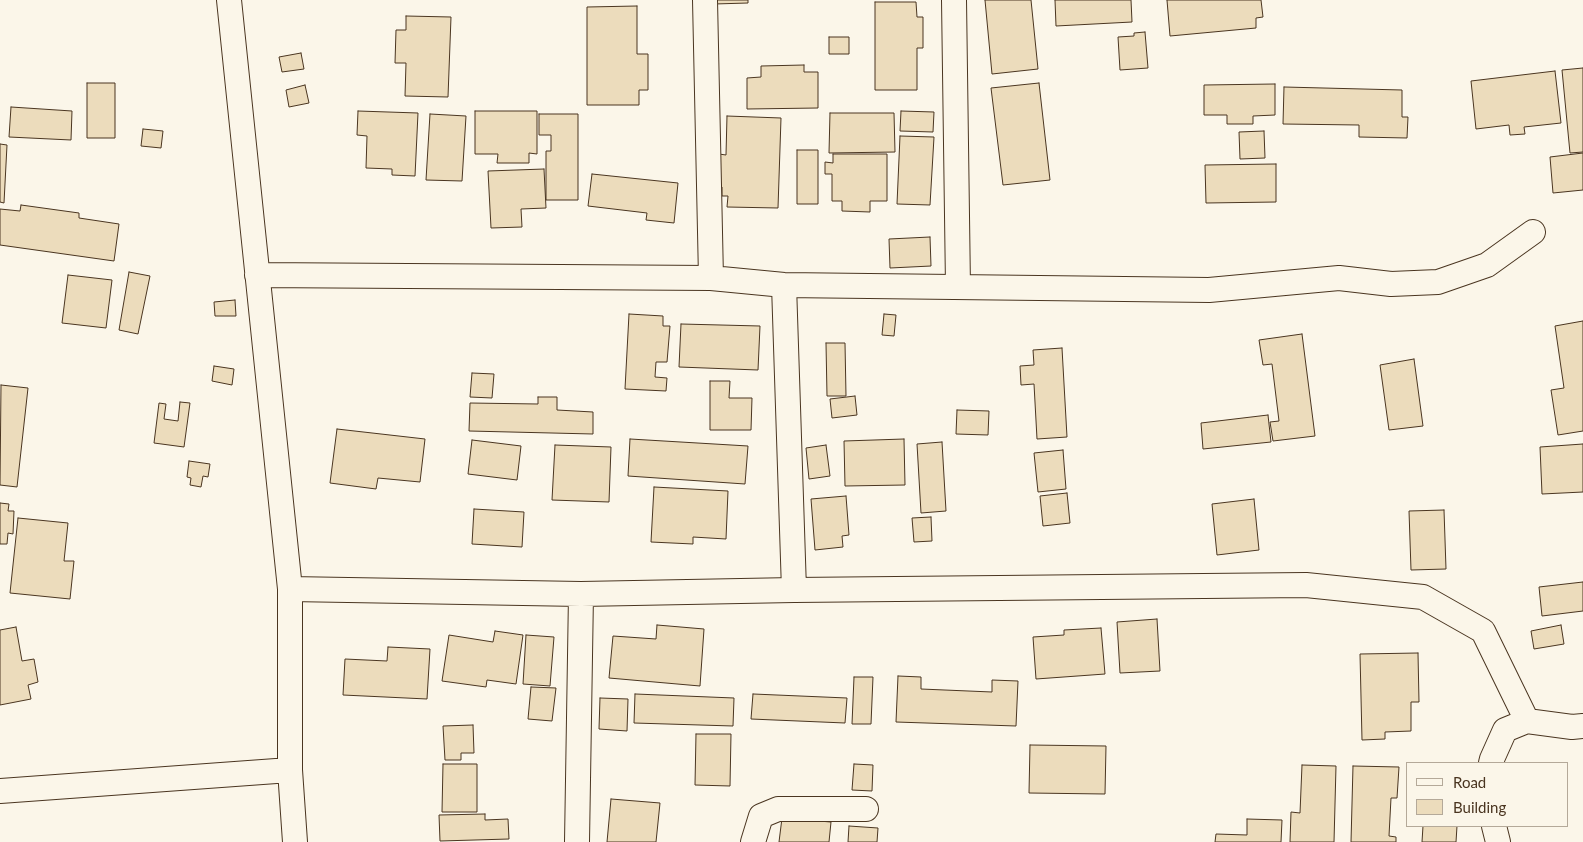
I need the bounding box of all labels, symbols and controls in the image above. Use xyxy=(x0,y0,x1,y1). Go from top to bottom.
legend xyxy=(1406,762,1568,827)
text: Road xyxy=(1453,773,1486,791)
text: Building xyxy=(1453,798,1506,816)

